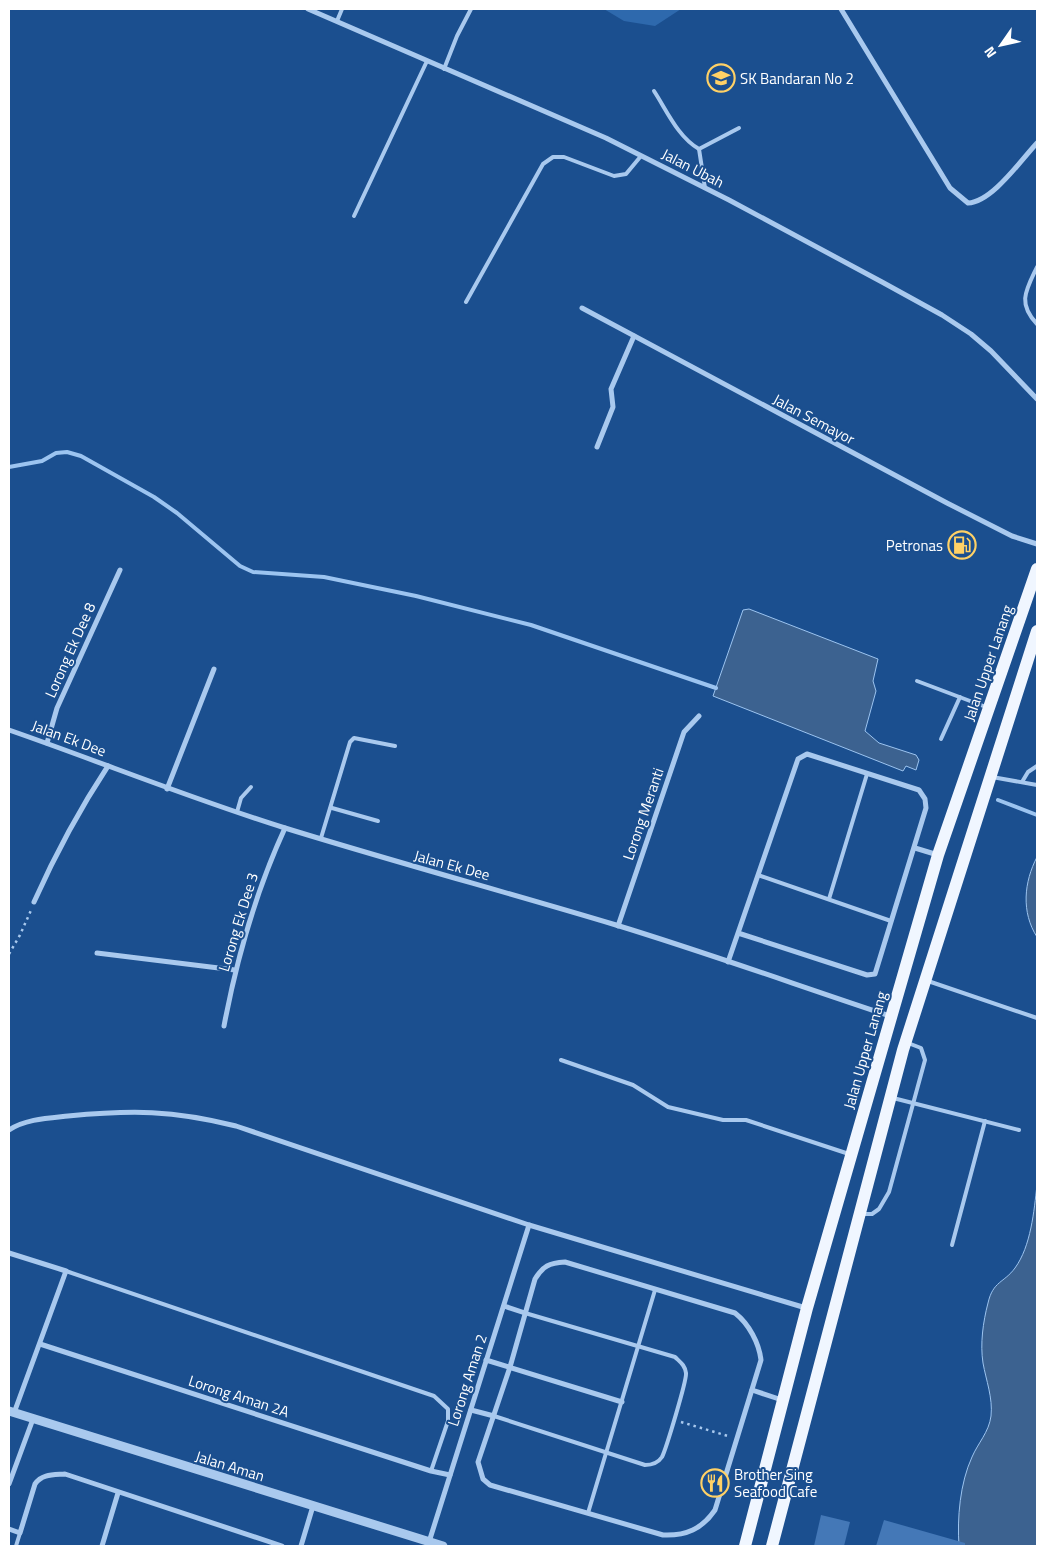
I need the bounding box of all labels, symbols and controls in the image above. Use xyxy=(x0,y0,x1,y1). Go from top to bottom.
north arrow xyxy=(976,20,1026,70)
text: N xyxy=(978,43,1001,62)
school or university icon: SK Bandaran No 2 xyxy=(706,63,736,93)
place label: SK Bandaran No 2 xyxy=(740,67,854,90)
street label: Jalan Ubah xyxy=(658,142,728,194)
street label: Jalan Semayor xyxy=(769,388,859,450)
fuel station icon: Petronas xyxy=(947,530,977,560)
place label: Petronas xyxy=(886,534,943,557)
street label: Lorong Ek Dee 8 xyxy=(39,599,101,701)
street label: Jalan Upper Lanang xyxy=(957,601,1019,724)
street label: Jalan Ek Dee xyxy=(29,714,109,762)
street label: Lorong Meranti xyxy=(616,765,670,863)
street label: Jalan Ek Dee xyxy=(411,844,493,886)
street label: Lorong Ek Dee 3 xyxy=(212,870,264,974)
street label: Jalan Upper Lanang xyxy=(837,988,893,1112)
street label: Lorong Aman 2 xyxy=(441,1331,493,1429)
street label: Lorong Aman 2A xyxy=(186,1369,292,1423)
street label: Jalan Aman xyxy=(193,1445,267,1487)
place label: Brother Sing Seafood Cafe xyxy=(734,1463,817,1503)
restaurant icon: Brother Sing Seafood Cafe xyxy=(700,1468,730,1498)

